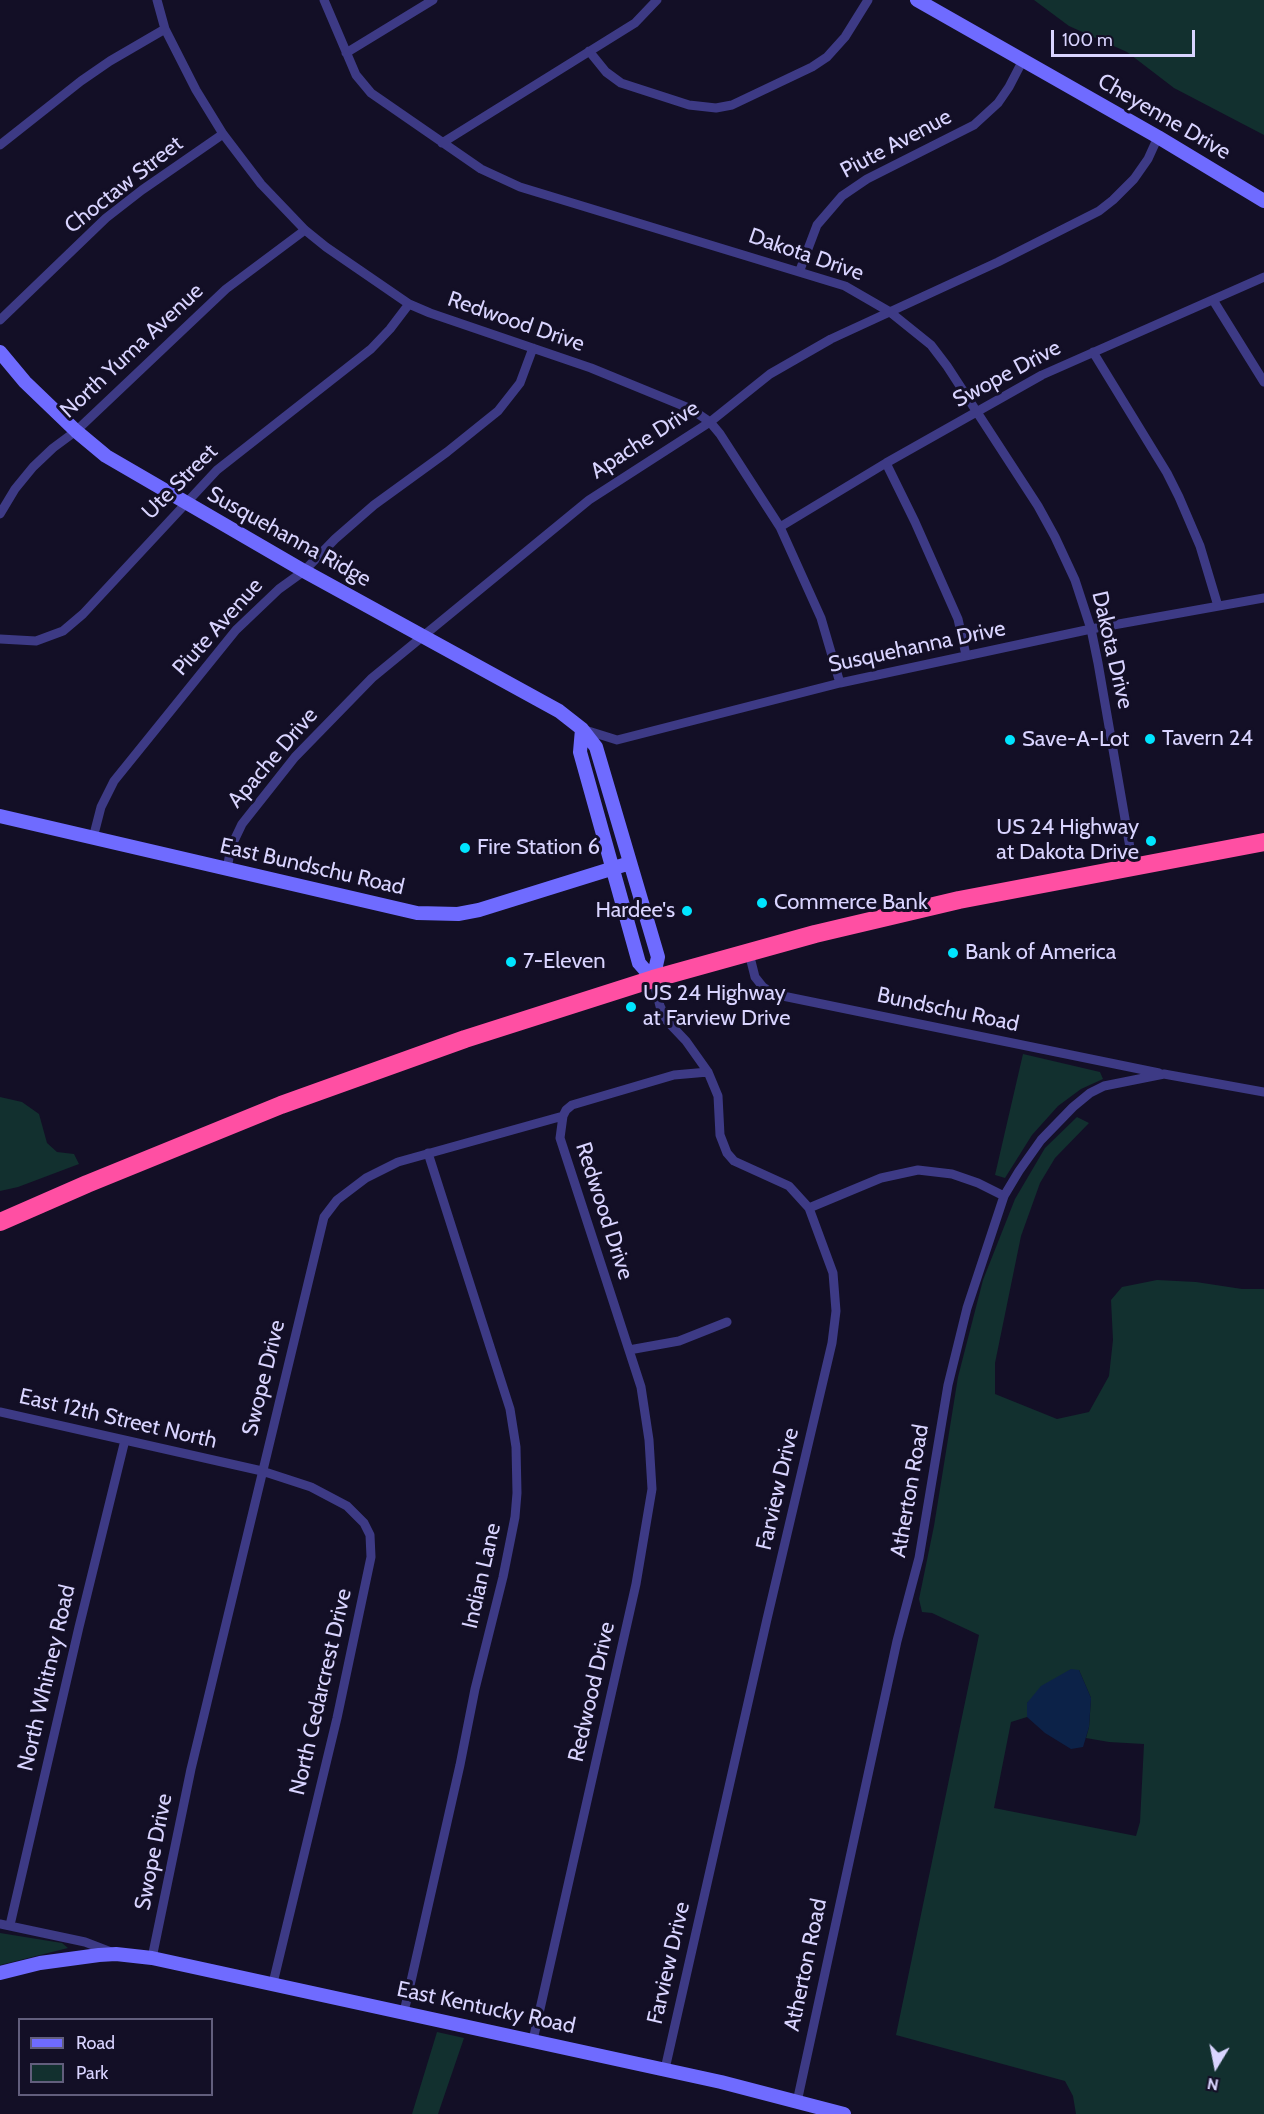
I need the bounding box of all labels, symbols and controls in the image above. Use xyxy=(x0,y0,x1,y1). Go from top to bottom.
scale bar xyxy=(1054,18,1198,56)
text: 100 m xyxy=(1062,29,1113,51)
street label: Cheyenne Drive xyxy=(1093,68,1235,166)
street label: Piute Avenue xyxy=(836,104,956,184)
street label: Choctaw Street xyxy=(60,131,188,239)
street label: Dakota Drive xyxy=(745,223,867,287)
street label: North Yuma Avenue xyxy=(55,278,209,424)
street label: Redwood Drive xyxy=(444,286,588,358)
street label: Swope Drive xyxy=(949,335,1065,413)
street label: Apache Drive xyxy=(586,395,704,485)
street label: Ute Street xyxy=(137,439,223,525)
street label: Susquehanna Ridge xyxy=(202,481,376,593)
street label: Piute Avenue xyxy=(167,573,269,681)
street label: Dakota Drive xyxy=(1086,589,1138,711)
street label: Susquehanna Drive xyxy=(826,615,1008,679)
street label: Apache Drive xyxy=(222,703,324,813)
place label: Tavern 24 xyxy=(1162,726,1253,752)
place label: Save-A-Lot xyxy=(1022,727,1129,753)
marker: Tavern 24 xyxy=(1143,732,1157,746)
marker: Save-A-Lot xyxy=(1003,733,1017,747)
place label: US 24 Highway at Dakota Drive xyxy=(996,815,1139,866)
street label: East Bundschu Road xyxy=(217,833,407,901)
marker: US 24 Highway at Dakota Drive xyxy=(1144,834,1158,848)
place label: Fire Station 6 xyxy=(477,835,600,861)
marker: Fire Station 6 xyxy=(458,841,472,855)
place label: Commerce Bank xyxy=(774,890,928,916)
marker: Commerce Bank xyxy=(755,896,769,910)
place label: Hardee's xyxy=(595,898,675,924)
marker: Hardee's xyxy=(680,904,694,918)
place label: Bank of America xyxy=(965,940,1116,966)
marker: Bank of America xyxy=(946,946,960,960)
place label: 7-Eleven xyxy=(523,949,606,975)
marker: 7-Eleven xyxy=(504,955,518,969)
place label: US 24 Highway at Farview Drive xyxy=(643,981,790,1032)
street label: Bundschu Road xyxy=(875,982,1021,1038)
marker: US 24 Highway at Farview Drive xyxy=(624,1000,638,1014)
street label: Redwood Drive xyxy=(569,1139,639,1283)
street label: Swope Drive xyxy=(237,1317,291,1439)
street label: East 12th Street North xyxy=(16,1383,220,1455)
street label: Atherton Road xyxy=(885,1422,935,1560)
street label: Farview Drive xyxy=(751,1425,805,1553)
street label: Indian Lane xyxy=(457,1521,507,1631)
street label: North Whitney Road xyxy=(13,1582,81,1774)
street label: North Cedarcrest Drive xyxy=(284,1586,358,1798)
street label: Redwood Drive xyxy=(563,1619,621,1765)
street label: Swope Drive xyxy=(130,1791,178,1913)
street label: Atherton Road xyxy=(779,1896,833,2034)
street label: Farview Drive xyxy=(642,1899,696,2027)
street label: East Kentucky Road xyxy=(394,1976,578,2040)
legend xyxy=(18,2018,213,2096)
text: Road xyxy=(76,2032,115,2054)
north arrow xyxy=(1186,2036,1246,2096)
text: Park xyxy=(76,2062,108,2084)
text: N xyxy=(1206,2074,1220,2095)

